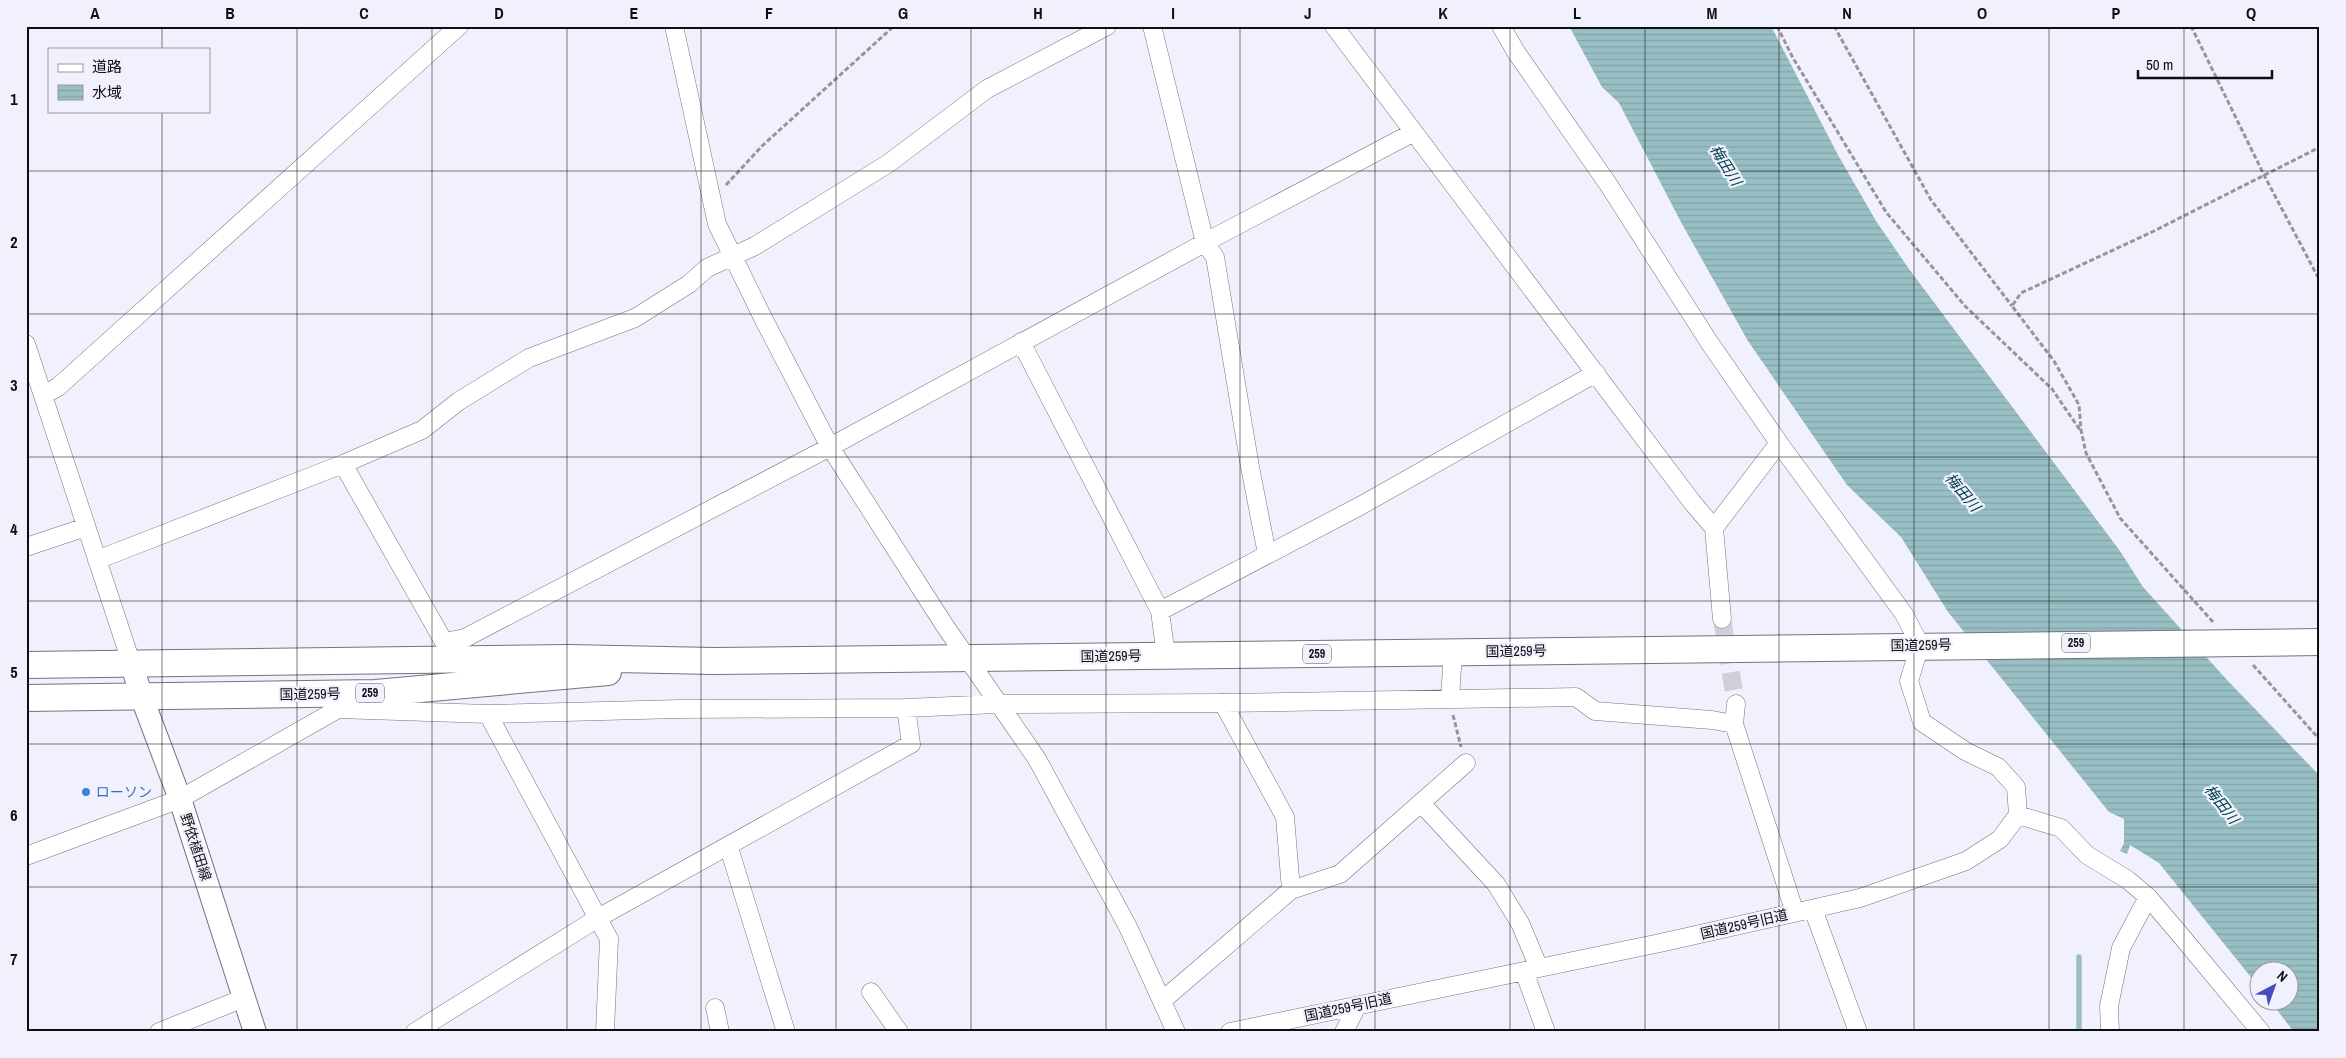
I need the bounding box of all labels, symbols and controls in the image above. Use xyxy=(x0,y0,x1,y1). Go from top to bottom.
text: A xyxy=(90,2,100,24)
text: B xyxy=(225,2,235,24)
text: C xyxy=(359,2,369,24)
text: D xyxy=(494,2,504,24)
text: E xyxy=(630,2,639,24)
text: F xyxy=(765,2,773,24)
text: G xyxy=(898,2,908,24)
text: H xyxy=(1033,2,1043,24)
text: I xyxy=(1171,2,1175,24)
text: J xyxy=(1304,2,1312,24)
text: K xyxy=(1438,2,1448,24)
text: L xyxy=(1573,2,1581,24)
text: M xyxy=(1707,2,1718,24)
text: N xyxy=(1842,2,1852,24)
text: O xyxy=(1977,2,1987,24)
text: P xyxy=(2112,2,2121,24)
text: Q xyxy=(2246,2,2256,24)
legend xyxy=(48,48,210,112)
scale bar xyxy=(2138,48,2272,80)
text: 50 m xyxy=(2146,54,2173,75)
text: 道路 xyxy=(92,56,122,77)
text: 水域 xyxy=(92,82,122,103)
text: 1 xyxy=(10,88,18,110)
water label: 梅田川 xyxy=(1705,140,1748,191)
text: 2 xyxy=(10,231,18,253)
text: 3 xyxy=(10,374,18,396)
water label: 梅田川 xyxy=(1940,468,1987,518)
text: 4 xyxy=(10,518,18,540)
road number: 259 xyxy=(2062,634,2090,652)
street label: 国道259号 xyxy=(1890,635,1952,655)
street label: 国道259号 xyxy=(1485,641,1547,661)
road number: 259 xyxy=(1303,644,1331,664)
street label: 国道259号 xyxy=(1080,646,1142,666)
text: 5 xyxy=(10,661,18,683)
street label: 国道259号 xyxy=(279,684,341,704)
road number: 259 xyxy=(356,684,384,702)
water label: 梅田川 xyxy=(2200,780,2245,830)
place label: ローソン xyxy=(96,783,152,801)
marker: ローソン xyxy=(80,786,92,798)
text: 6 xyxy=(10,804,18,826)
street label: 野依植田線 xyxy=(177,811,215,883)
street label: 国道259号旧道 xyxy=(1699,905,1789,943)
text: 7 xyxy=(10,948,18,970)
north arrow xyxy=(2248,960,2298,1010)
text: N xyxy=(2273,967,2292,986)
street label: 国道259号旧道 xyxy=(1303,989,1393,1025)

